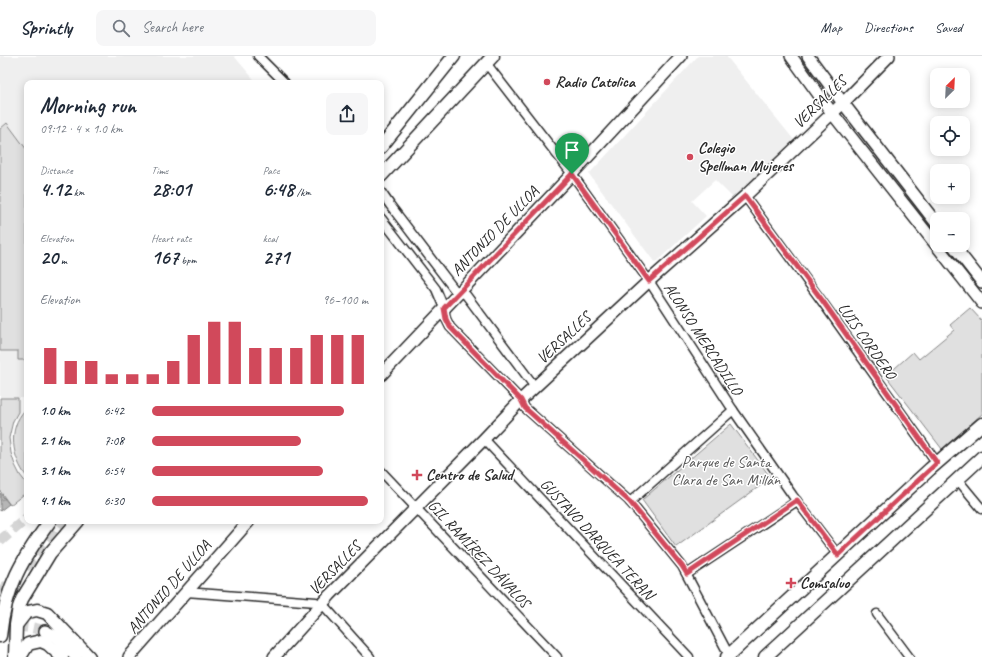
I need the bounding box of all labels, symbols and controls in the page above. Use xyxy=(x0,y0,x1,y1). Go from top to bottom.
search box xyxy=(96,10,376,46)
text: Sprintly xyxy=(20,16,72,40)
icon: search xyxy=(110,17,132,39)
text: Search here xyxy=(142,18,203,37)
text: Map xyxy=(821,19,842,36)
text: Directions xyxy=(864,19,913,36)
text: Saved xyxy=(935,19,962,36)
north arrow xyxy=(930,68,970,108)
map controls xyxy=(930,68,970,252)
street label: VERSALLES xyxy=(789,70,853,133)
place label: Radio Catolica xyxy=(555,72,637,92)
marker: Radio Catolica xyxy=(542,77,552,87)
text: Morning run xyxy=(40,92,136,120)
button: share xyxy=(326,93,368,135)
button: locate xyxy=(930,116,970,156)
text: 09:12 · 4 × 1.0 km xyxy=(40,121,123,137)
pin xyxy=(555,133,589,174)
place label: Colegio Spellman Mujeres xyxy=(698,138,795,176)
icon: arrive xyxy=(561,139,583,161)
marker: Colegio Spellman Mujeres xyxy=(685,152,695,162)
text: Distance xyxy=(40,163,73,177)
text: Time xyxy=(151,163,168,177)
text: Pace xyxy=(263,163,280,177)
button: + xyxy=(930,164,970,204)
text: 4.12 xyxy=(40,177,71,202)
text: 28:01 xyxy=(151,177,191,202)
text: 6:48 xyxy=(263,177,294,202)
street label: ANTONIO DE ULLOA xyxy=(447,181,544,280)
text: km xyxy=(71,185,84,199)
text: /km xyxy=(294,185,311,199)
button: − xyxy=(930,212,970,252)
text: Elevation xyxy=(40,231,74,245)
text: Heart rate xyxy=(151,231,191,245)
text: kcal xyxy=(263,231,277,245)
text: 20 xyxy=(40,245,58,270)
text: 167 xyxy=(151,245,179,270)
text: 271 xyxy=(263,245,290,270)
text: m xyxy=(58,253,67,267)
text: bpm xyxy=(179,253,196,267)
street label: ALONSO MERCADILLO xyxy=(659,279,748,401)
text: Elevation xyxy=(40,292,80,308)
text: 96–100 m xyxy=(323,292,368,308)
street label: LUIS CORDERO xyxy=(833,299,902,385)
street label: VERSALLES xyxy=(533,306,597,368)
text: 1.0 km xyxy=(40,403,70,419)
text: 6:42 xyxy=(104,403,124,419)
text: 2.1 km xyxy=(40,433,70,449)
text: 7:08 xyxy=(104,433,124,449)
park label: Parque de Santa Clara de San Millán xyxy=(672,452,781,490)
text: 3.1 km xyxy=(40,463,70,479)
text: 6:54 xyxy=(104,463,124,479)
place label: Centro de Salud xyxy=(426,465,515,485)
marker: Centro de Salud xyxy=(411,469,423,481)
street label: GUSTAVO DARQUEA TERAN xyxy=(536,474,660,605)
text: 4.1 km xyxy=(40,493,70,509)
text: 6:30 xyxy=(104,493,124,509)
street label: GIL RAMÍREZ DÁVALOS xyxy=(424,496,536,614)
street label: ANTONIO DE ULLOA xyxy=(123,535,216,638)
street label: VERSALLES xyxy=(304,535,367,599)
place label: Comsaluo xyxy=(800,573,850,593)
marker: Comsaluo xyxy=(785,577,797,589)

